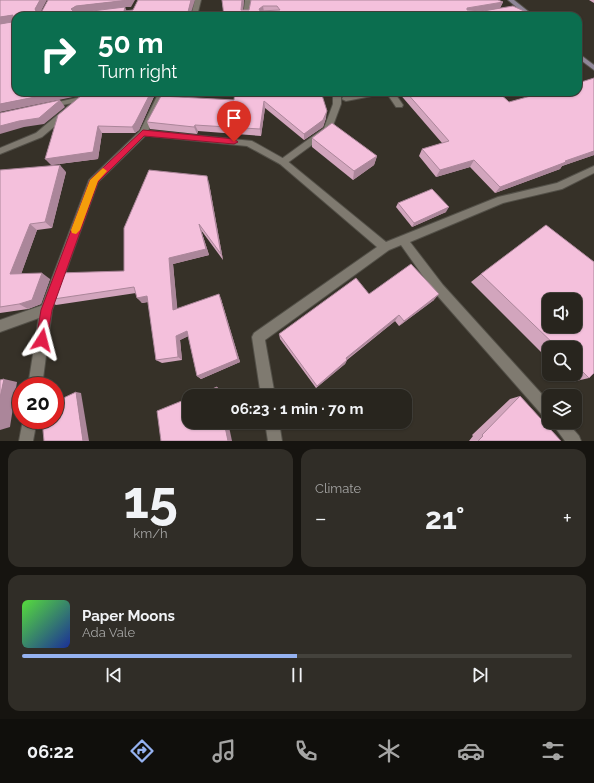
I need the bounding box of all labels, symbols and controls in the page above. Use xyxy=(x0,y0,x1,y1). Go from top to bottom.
text: 50 m xyxy=(98,27,164,60)
icon: right xyxy=(32,28,84,80)
text: Turn right xyxy=(98,61,177,82)
pin xyxy=(217,101,251,142)
icon: arrive xyxy=(223,107,245,129)
map controls xyxy=(542,293,582,429)
button: sound xyxy=(542,293,582,333)
position arrow xyxy=(21,319,63,361)
button: search xyxy=(542,341,582,381)
speed limit sign: 20 xyxy=(12,377,64,429)
button: layers xyxy=(542,389,582,429)
text: 06:23 · 1 min · 70 m xyxy=(230,400,364,418)
text: 15 xyxy=(123,469,178,530)
text: Climate xyxy=(315,481,361,496)
text: 21° xyxy=(425,501,465,536)
text: − xyxy=(315,505,327,531)
text: + xyxy=(563,505,572,531)
text: km/h xyxy=(133,526,168,541)
text: Paper Moons xyxy=(82,607,175,625)
text: Ada Vale xyxy=(82,625,135,640)
icon: previous xyxy=(103,664,125,686)
icon: pause xyxy=(286,664,308,686)
icon: next xyxy=(469,664,491,686)
icon: directions xyxy=(128,737,156,765)
icon: music xyxy=(210,737,238,765)
icon: phone xyxy=(292,737,320,765)
icon: climate xyxy=(375,737,403,765)
icon: car xyxy=(457,737,485,765)
icon: filters xyxy=(539,737,567,765)
text: 06:22 xyxy=(27,741,74,762)

